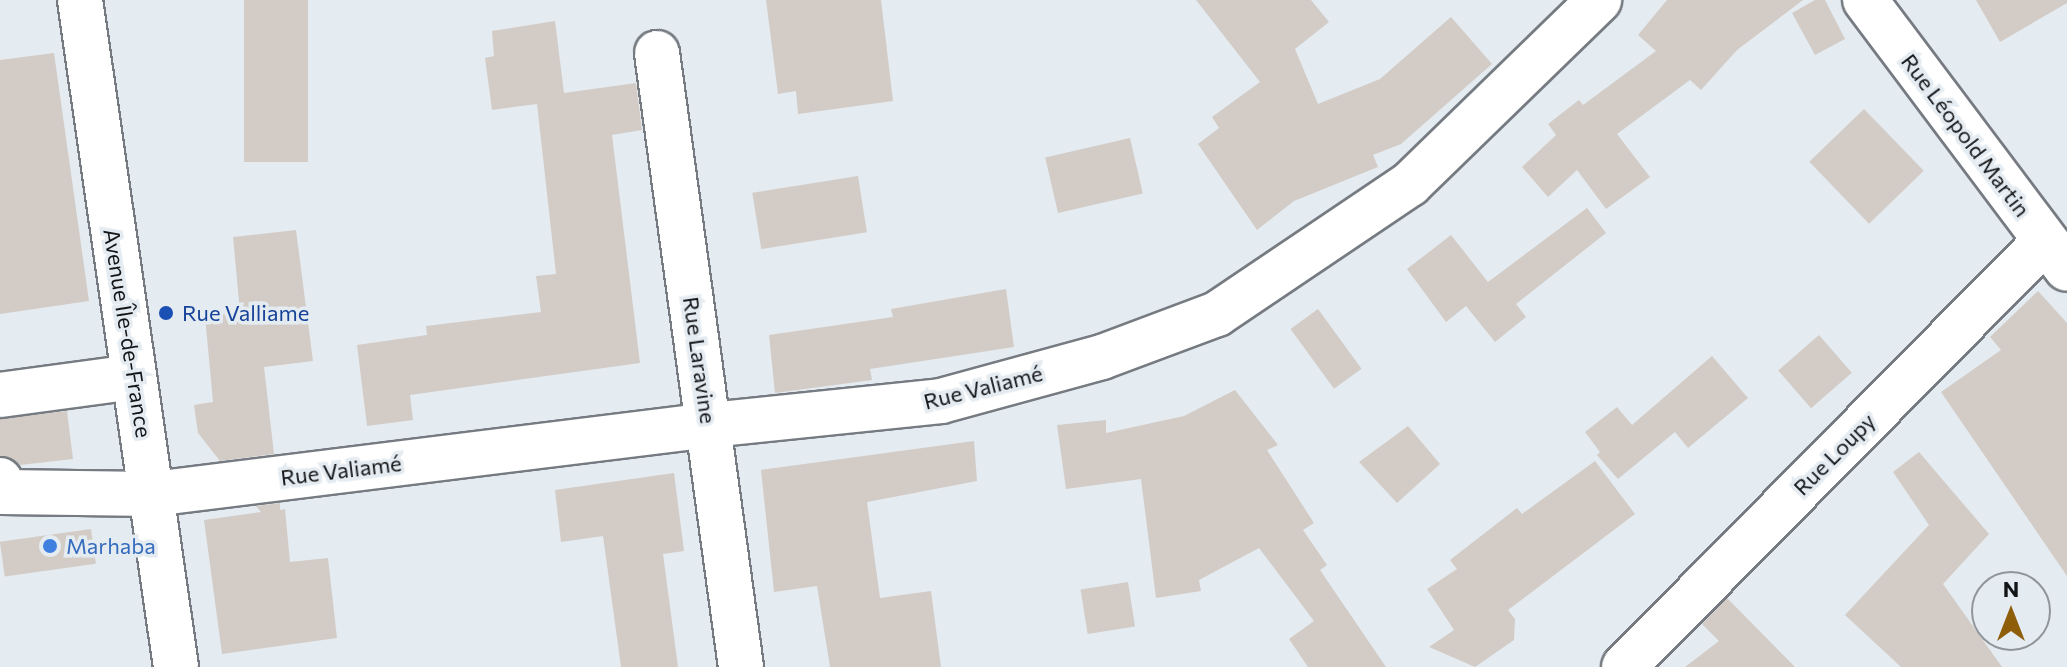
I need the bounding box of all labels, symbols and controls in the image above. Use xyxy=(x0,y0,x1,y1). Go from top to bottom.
street label: Rue Léopold Martin xyxy=(1896,48,2036,222)
street label: Avenue Île-de-France xyxy=(98,227,158,439)
street label: Rue Laravine xyxy=(678,295,722,425)
place label: Rue Valliame xyxy=(182,300,309,326)
marker: Rue Valliame xyxy=(157,304,175,322)
street label: Rue Valiamé xyxy=(921,359,1045,415)
street label: Rue Loupy xyxy=(1788,408,1880,500)
street label: Rue Valiamé xyxy=(279,449,403,491)
place label: Marhaba xyxy=(66,533,156,559)
marker: Marhaba xyxy=(41,537,59,555)
north arrow xyxy=(1971,571,2051,651)
text: N xyxy=(2003,575,2019,602)

